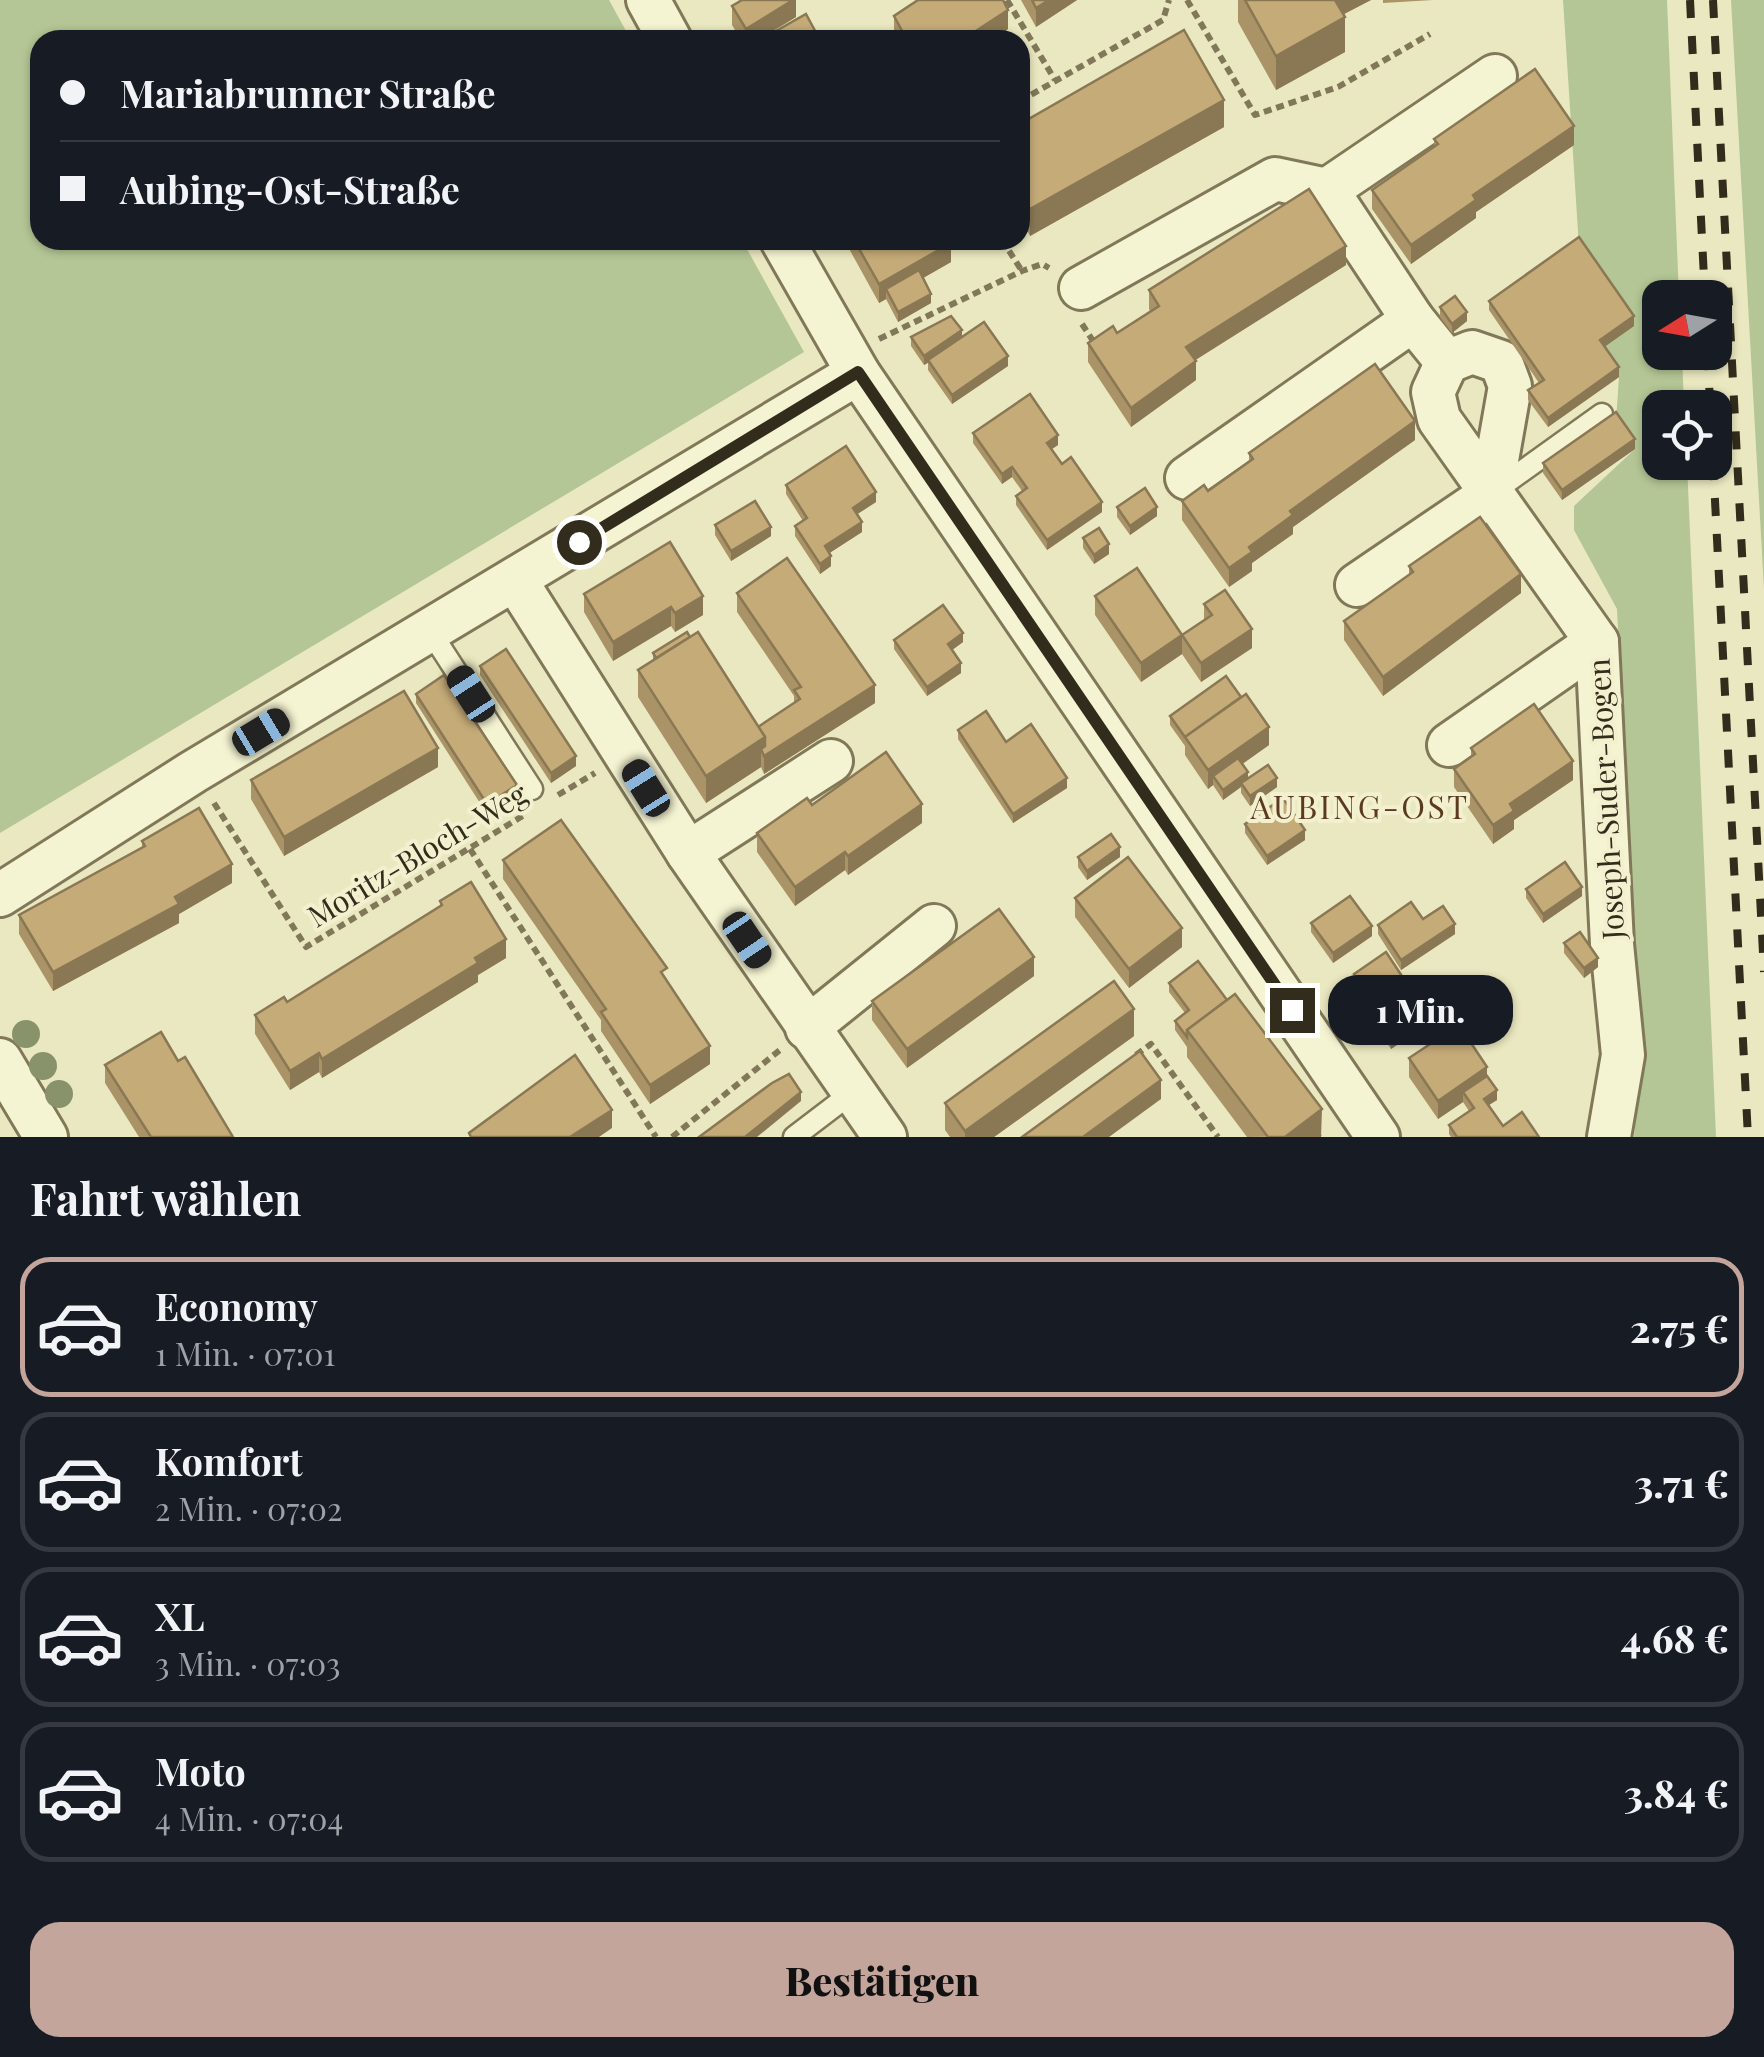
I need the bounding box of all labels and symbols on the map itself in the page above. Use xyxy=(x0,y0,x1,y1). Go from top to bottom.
north arrow xyxy=(1642,280,1732,370)
route start xyxy=(557,520,602,565)
street label: Joseph-Suder-Bogen xyxy=(1578,657,1632,942)
car xyxy=(442,661,500,727)
car xyxy=(228,704,294,760)
car xyxy=(617,755,675,821)
street label: Moritz-Bloch-Weg xyxy=(300,772,534,935)
district label: AUBING-OST xyxy=(1249,784,1470,827)
car xyxy=(718,907,776,973)
callout: 1 Min. xyxy=(1327,975,1512,1045)
route end xyxy=(1270,988,1315,1033)

